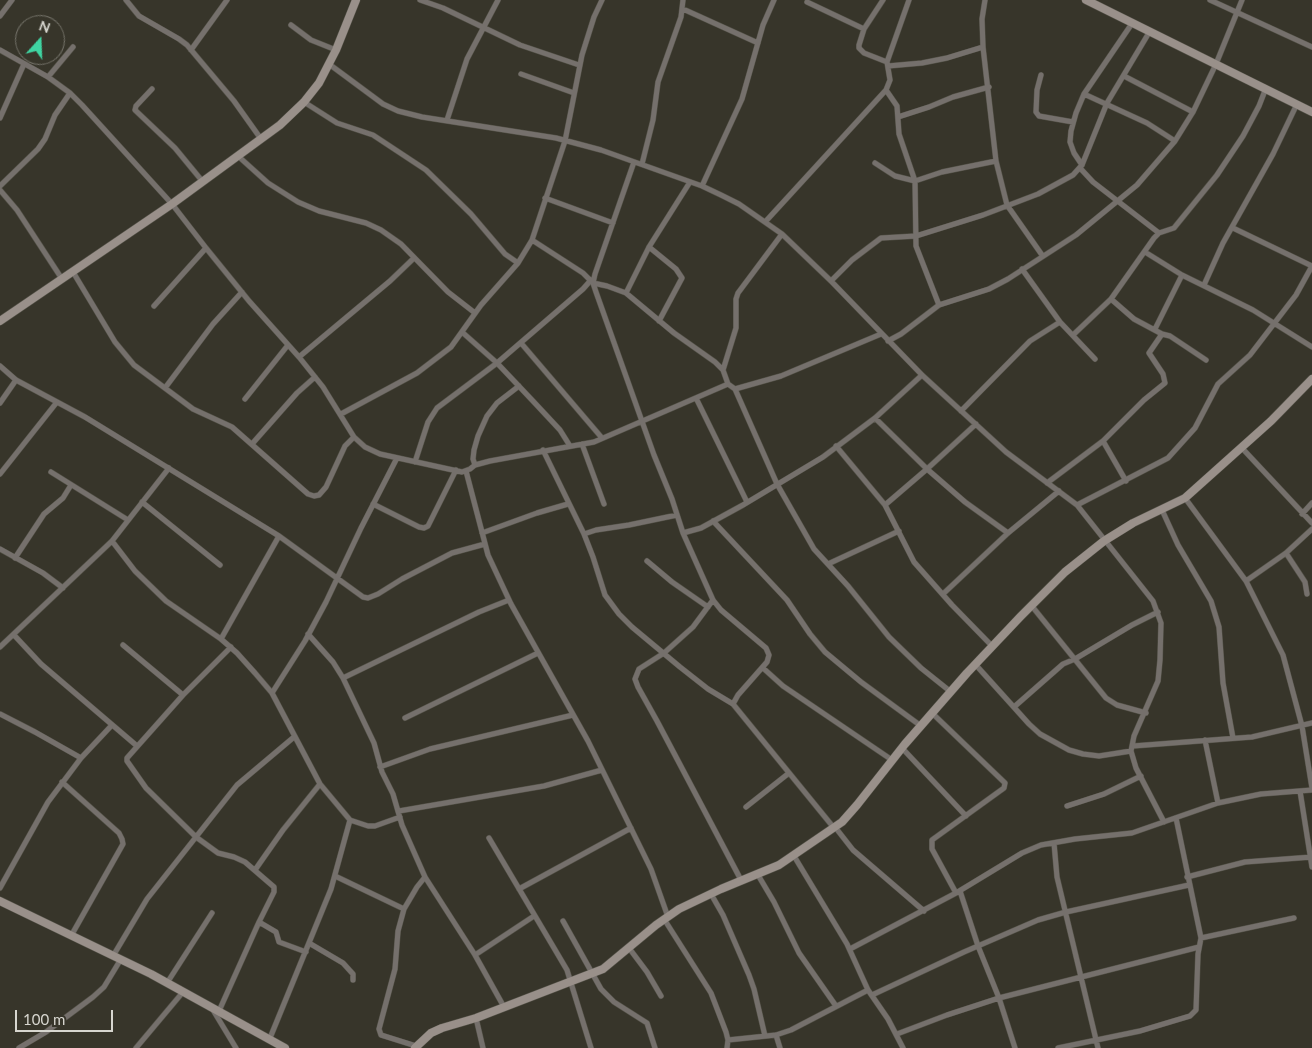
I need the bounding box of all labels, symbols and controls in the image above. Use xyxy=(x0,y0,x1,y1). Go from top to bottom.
north arrow xyxy=(15,15,65,65)
text: N xyxy=(37,17,53,36)
scale bar xyxy=(18,1000,115,1032)
text: 100 m xyxy=(23,1010,65,1028)

